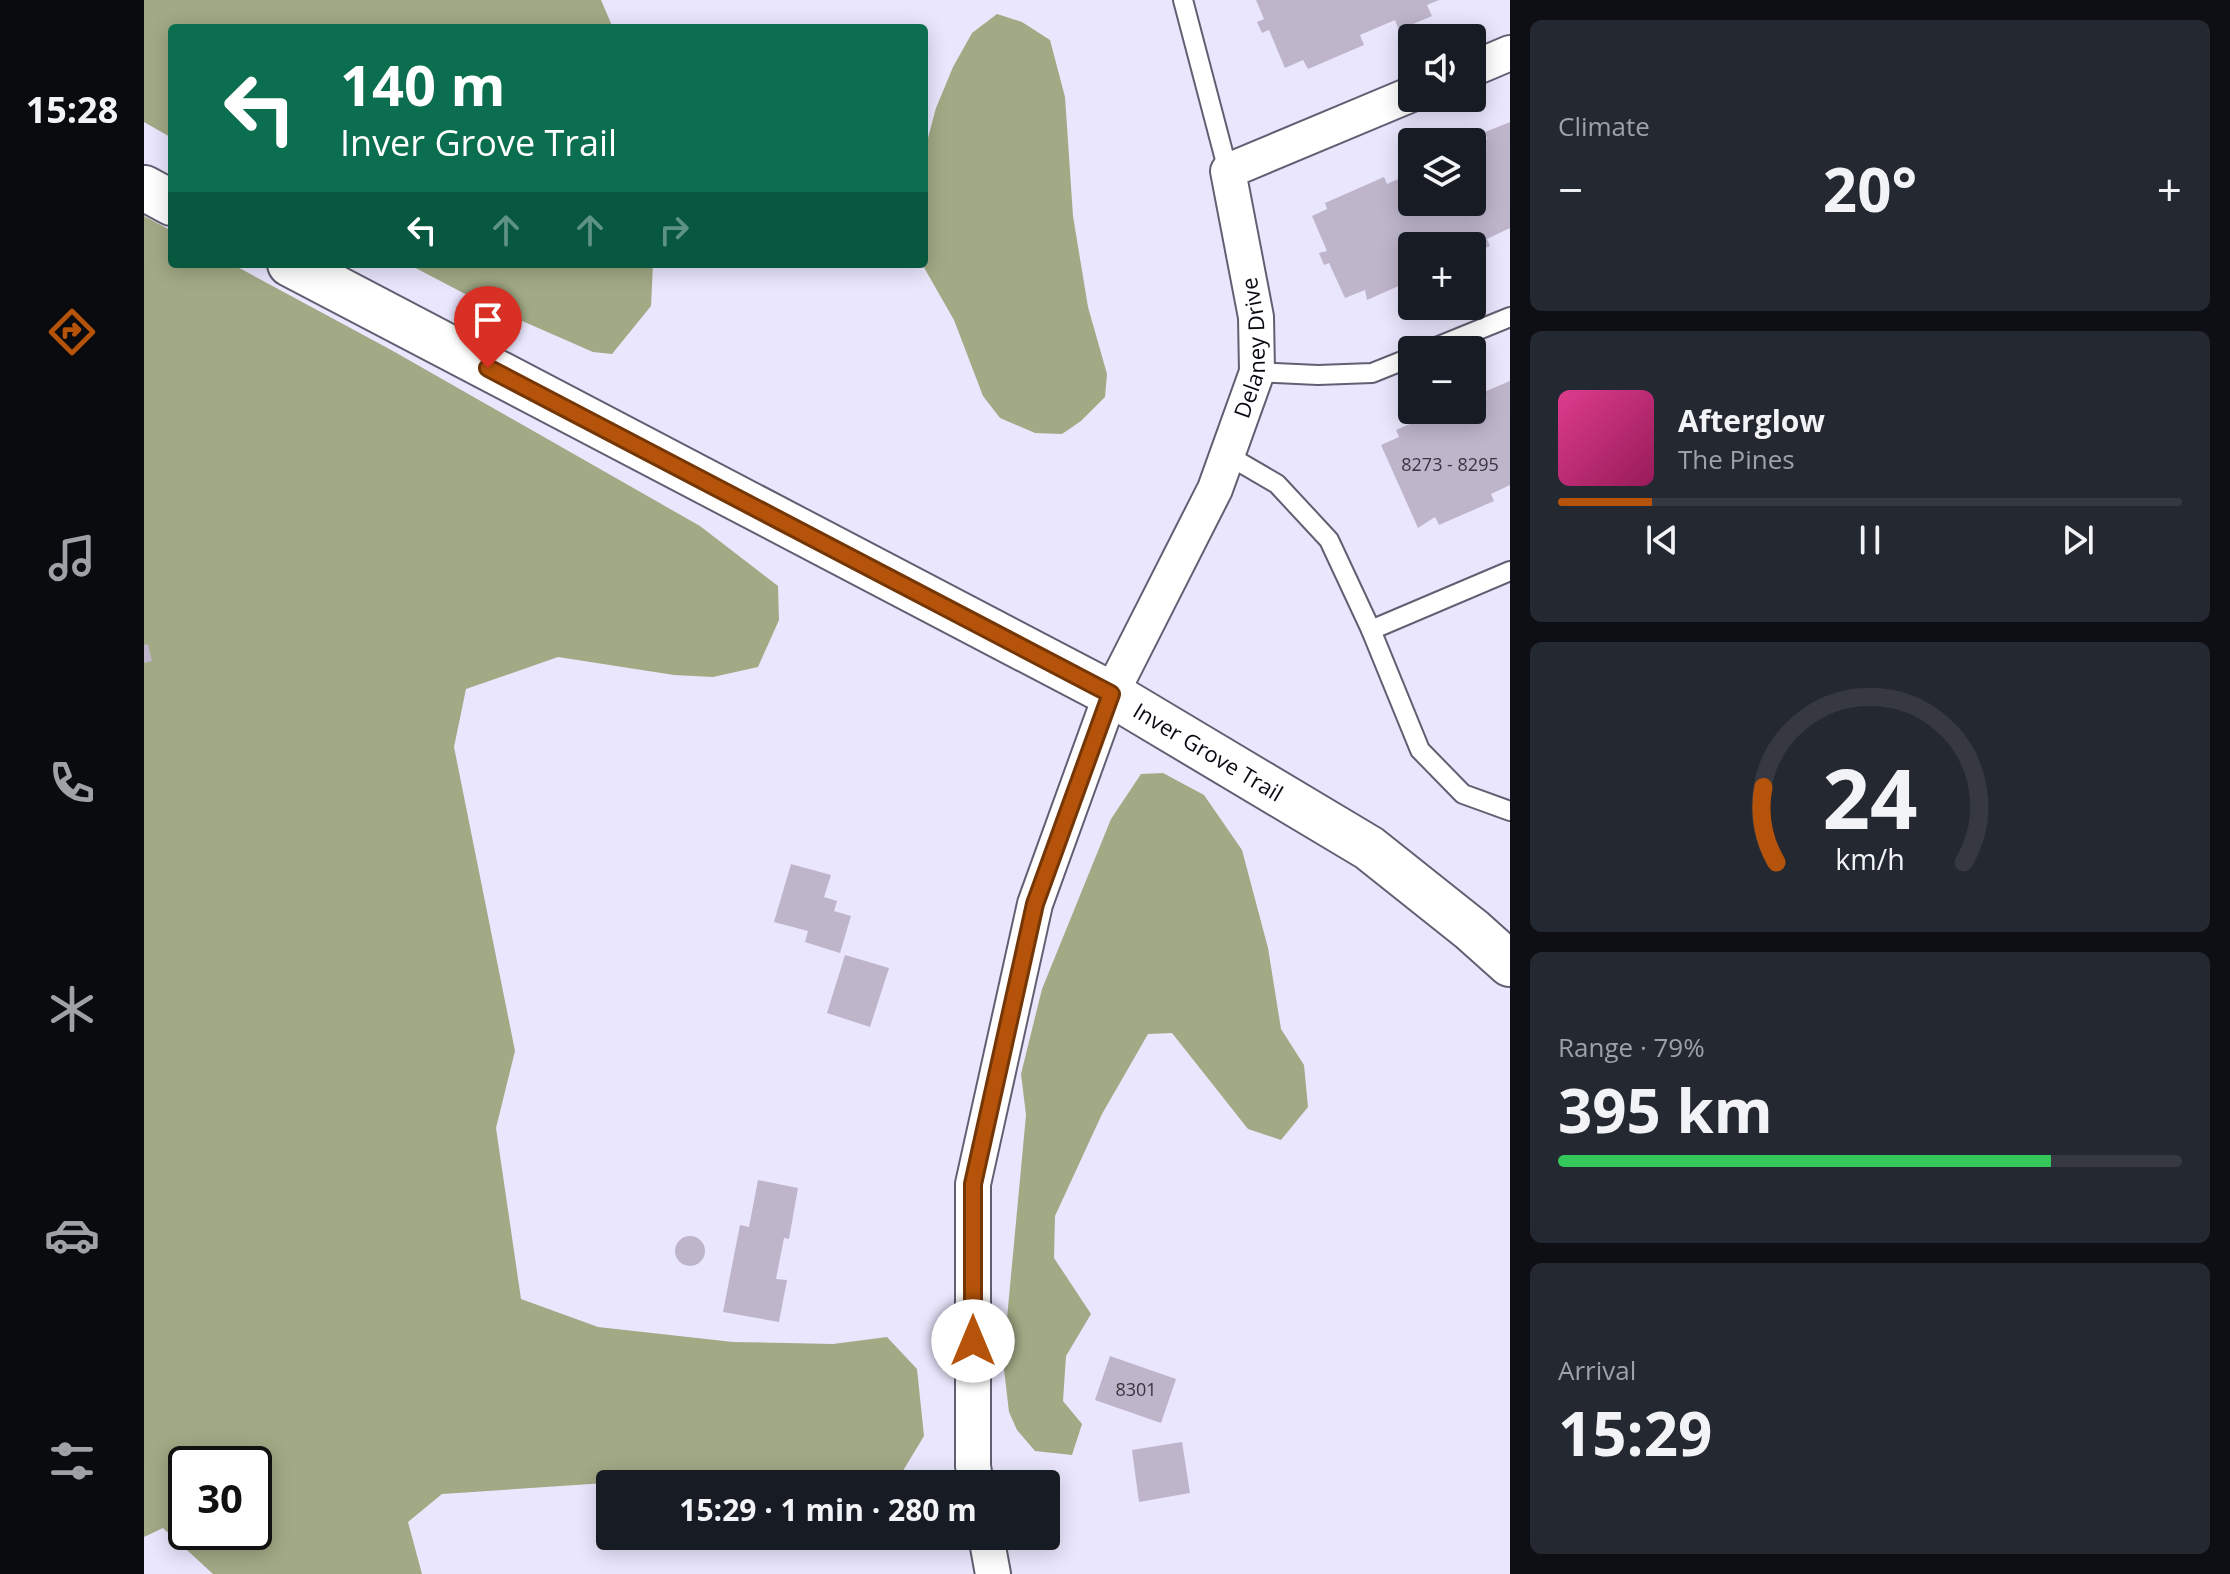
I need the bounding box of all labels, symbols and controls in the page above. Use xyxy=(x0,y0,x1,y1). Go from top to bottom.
map controls xyxy=(1398,24,1486,424)
button: sound xyxy=(1398,24,1486,112)
text: 140 m xyxy=(340,46,506,122)
icon: left xyxy=(208,56,312,160)
text: 15:28 xyxy=(26,85,118,134)
text: Climate xyxy=(1558,108,1650,144)
text: Inver Grove Trail xyxy=(340,118,617,167)
button: layers xyxy=(1398,128,1486,216)
text: 20° xyxy=(1823,148,1917,230)
text: − xyxy=(1558,159,1583,219)
text: + xyxy=(2157,159,2182,219)
icon: left xyxy=(400,208,444,252)
icon: ahead xyxy=(484,208,528,252)
icon: ahead xyxy=(568,208,612,252)
icon: right xyxy=(652,208,696,252)
button: + xyxy=(1398,232,1486,320)
street label: Delaney Drive xyxy=(1226,275,1271,422)
pin xyxy=(454,286,522,368)
icon: arrive xyxy=(466,298,510,342)
icon: directions xyxy=(44,304,100,360)
button: − xyxy=(1398,336,1486,424)
text: Afterglow xyxy=(1678,400,1825,441)
text: The Pines xyxy=(1678,441,1795,477)
house number: 8273 - 8295 xyxy=(1401,452,1499,476)
icon: previous xyxy=(1640,518,1684,562)
icon: pause xyxy=(1848,518,1892,562)
icon: next xyxy=(2056,518,2100,562)
icon: music xyxy=(44,530,100,586)
street label: Inver Grove Trail xyxy=(1128,695,1289,807)
text: 24 xyxy=(1822,740,1918,853)
icon: phone xyxy=(44,755,100,811)
text: km/h xyxy=(1835,839,1905,878)
icon: climate xyxy=(44,981,100,1037)
text: Range · 79% xyxy=(1558,1029,1705,1065)
text: 395 km xyxy=(1558,1069,1773,1151)
icon: car xyxy=(44,1207,100,1263)
position arrow xyxy=(931,1299,1015,1383)
text: Arrival xyxy=(1558,1352,1636,1388)
house number: 8301 xyxy=(1115,1377,1157,1401)
text: 15:29 xyxy=(1558,1392,1712,1474)
icon: filters xyxy=(44,1433,100,1489)
speed limit sign: 30 xyxy=(168,1446,272,1550)
text: 15:29 · 1 min · 280 m xyxy=(679,1489,977,1530)

